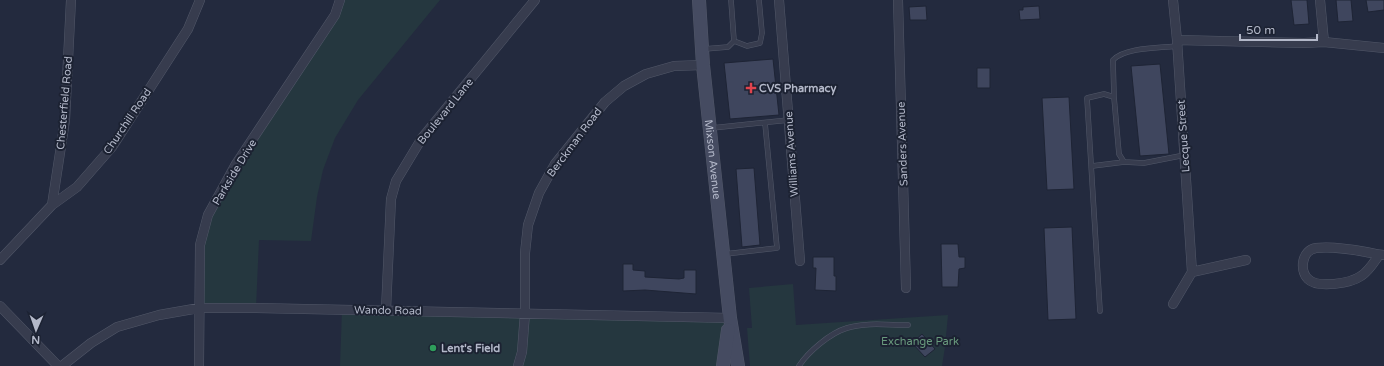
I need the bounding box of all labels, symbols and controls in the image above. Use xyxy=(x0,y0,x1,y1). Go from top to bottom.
scale bar xyxy=(1240,16,1317,42)
text: 50 m xyxy=(1246,23,1275,37)
street label: Chesterfield Road xyxy=(54,56,75,150)
street label: Boulevard Lane xyxy=(415,76,476,147)
place label: CVS Pharmacy xyxy=(759,82,836,96)
marker: CVS Pharmacy xyxy=(746,83,756,93)
street label: Churchill Road xyxy=(101,86,154,157)
street label: Lecque Street xyxy=(1174,99,1193,173)
street label: Sanders Avenue xyxy=(895,102,910,186)
street label: Berckman Road xyxy=(544,105,605,179)
street label: Williams Avenue xyxy=(782,111,801,197)
street label: Mixson Avenue xyxy=(702,119,723,200)
street label: Parkside Drive xyxy=(210,137,259,208)
street label: Wando Road xyxy=(354,303,422,318)
north arrow xyxy=(16,310,56,350)
text: N xyxy=(31,333,40,346)
park label: Exchange Park xyxy=(881,335,959,348)
place label: Lent's Field xyxy=(441,342,500,355)
marker: Lent's Field xyxy=(428,343,438,353)

